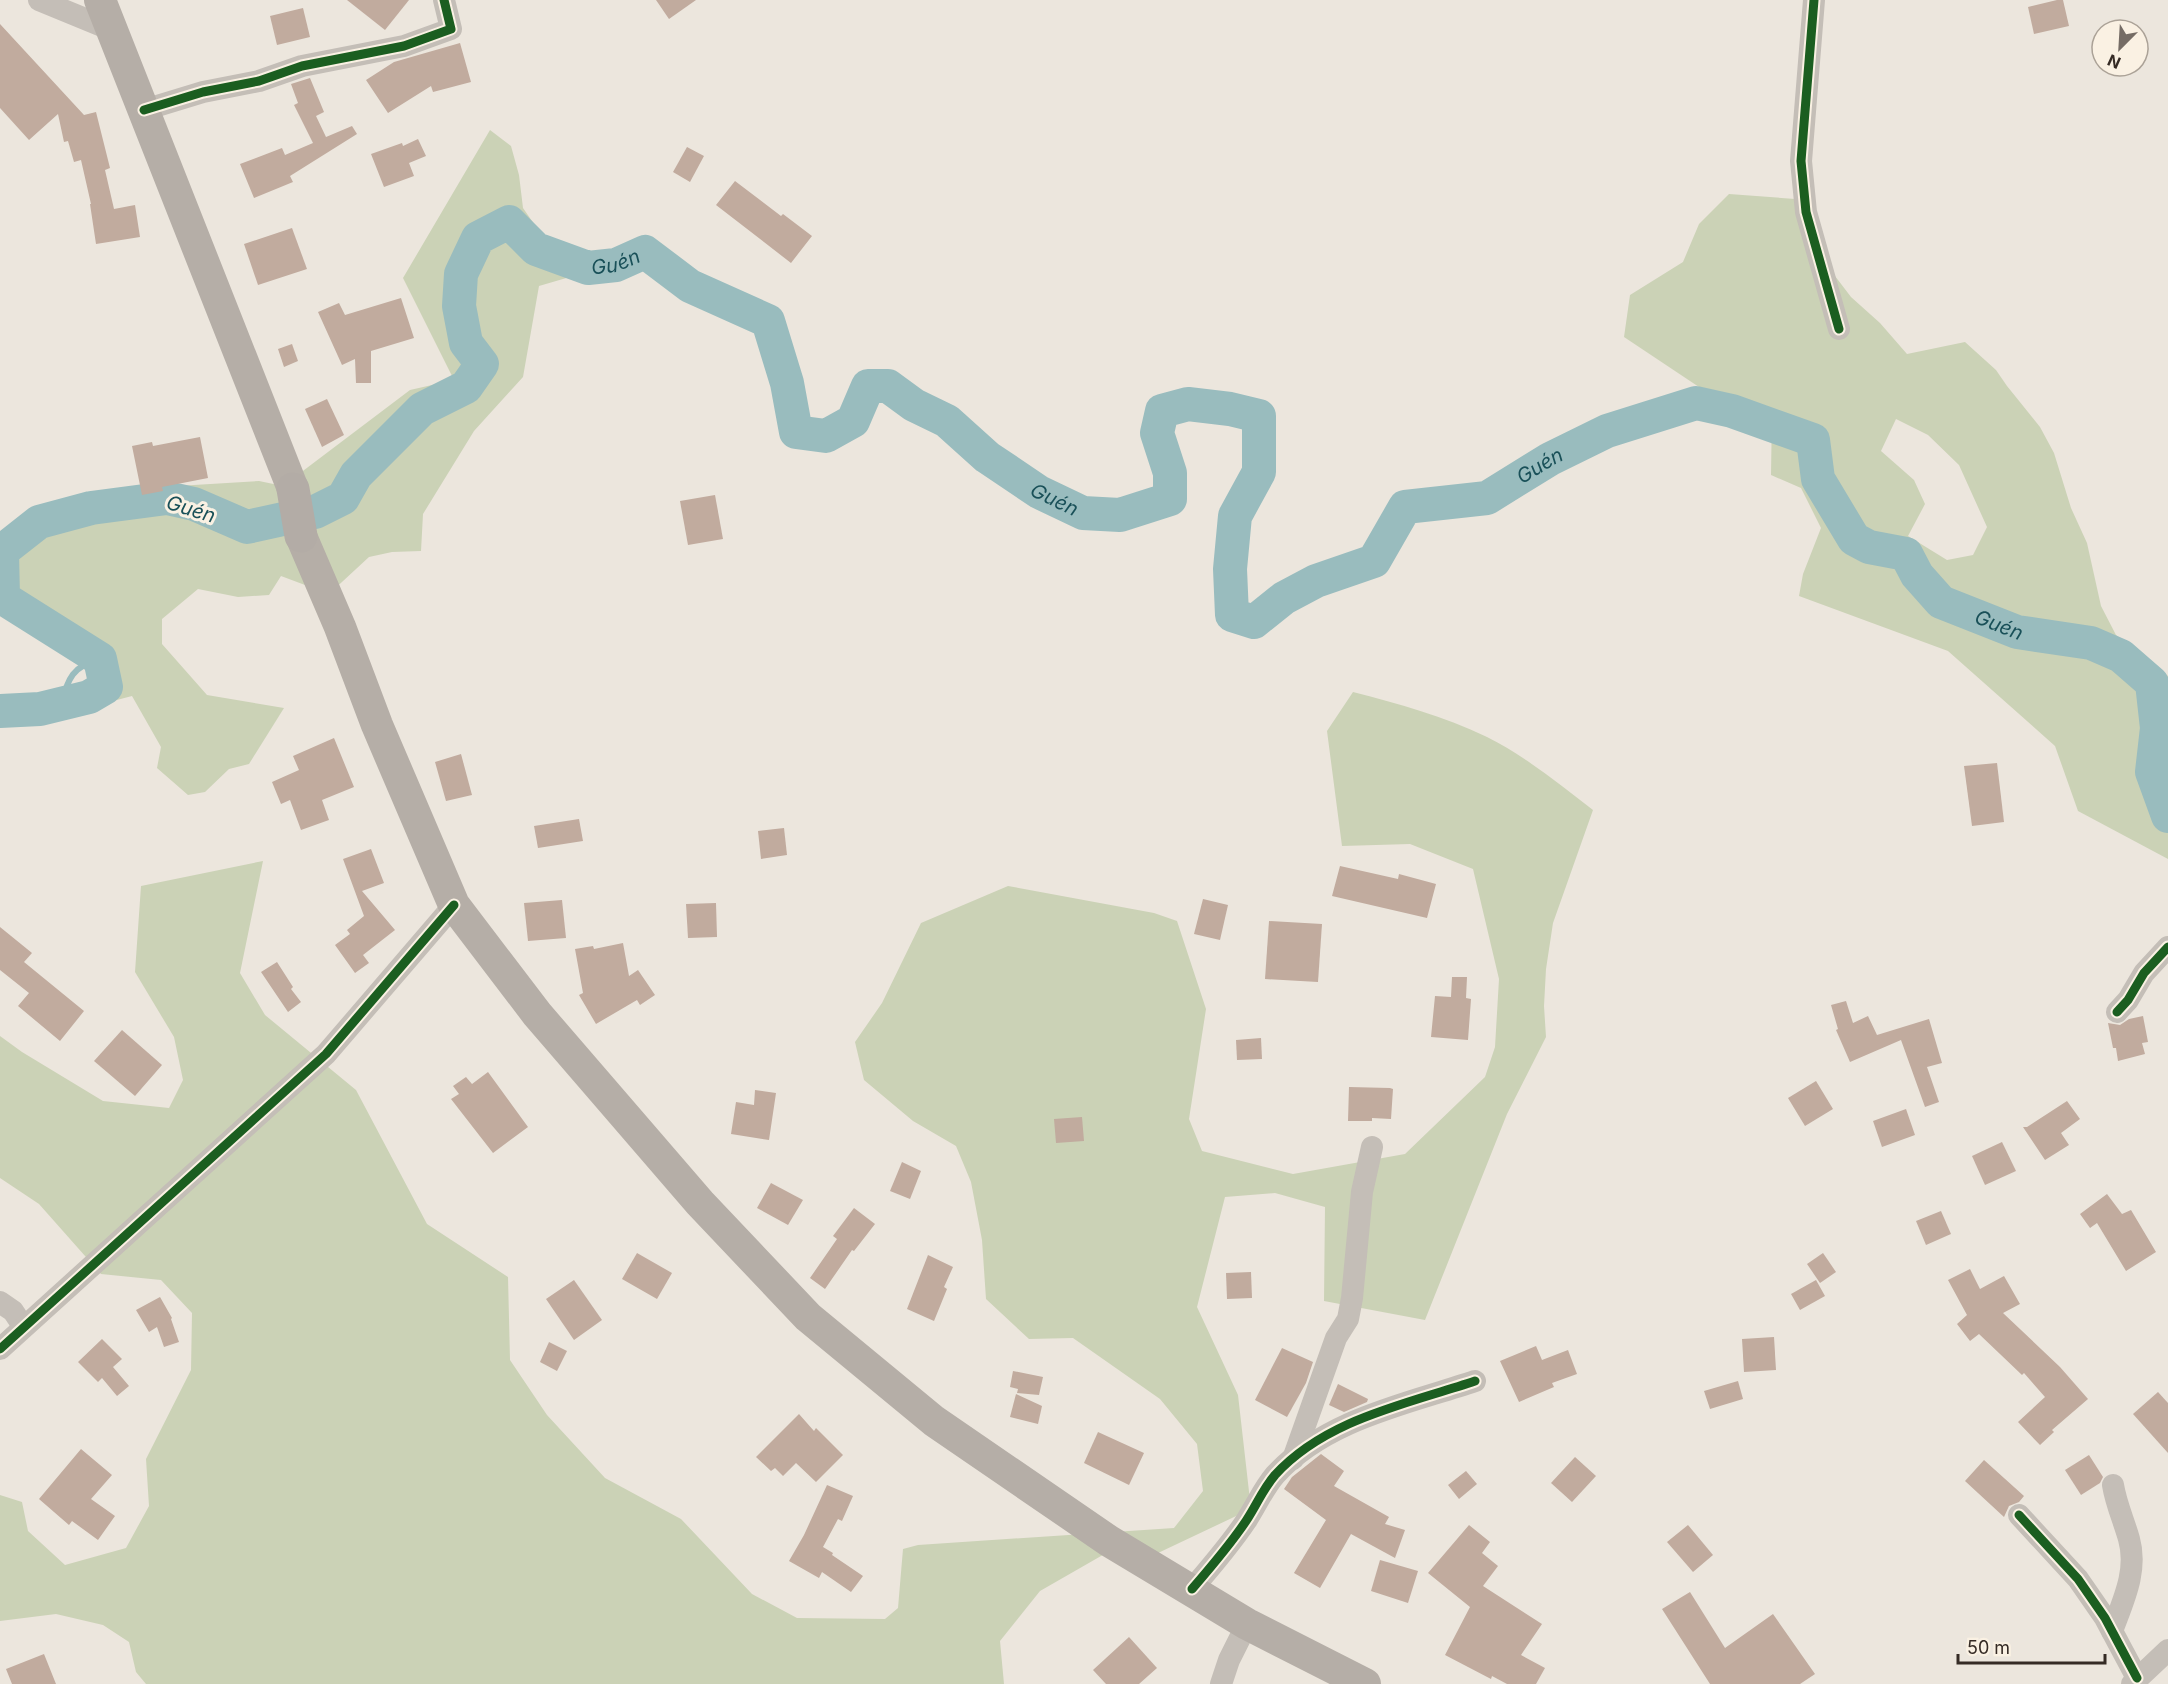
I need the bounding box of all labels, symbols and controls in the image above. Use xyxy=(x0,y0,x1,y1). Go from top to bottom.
north arrow xyxy=(2090,18,2150,78)
text: N xyxy=(2104,50,2124,73)
water label: Guén xyxy=(590,244,644,280)
water label: Guén xyxy=(1512,443,1567,489)
water label: Guén xyxy=(1026,478,1082,521)
water label: Guén xyxy=(164,490,218,528)
water label: Guén xyxy=(1971,605,2027,645)
scale bar xyxy=(1958,1627,2105,1665)
text: 50 m xyxy=(1967,1637,2010,1658)

